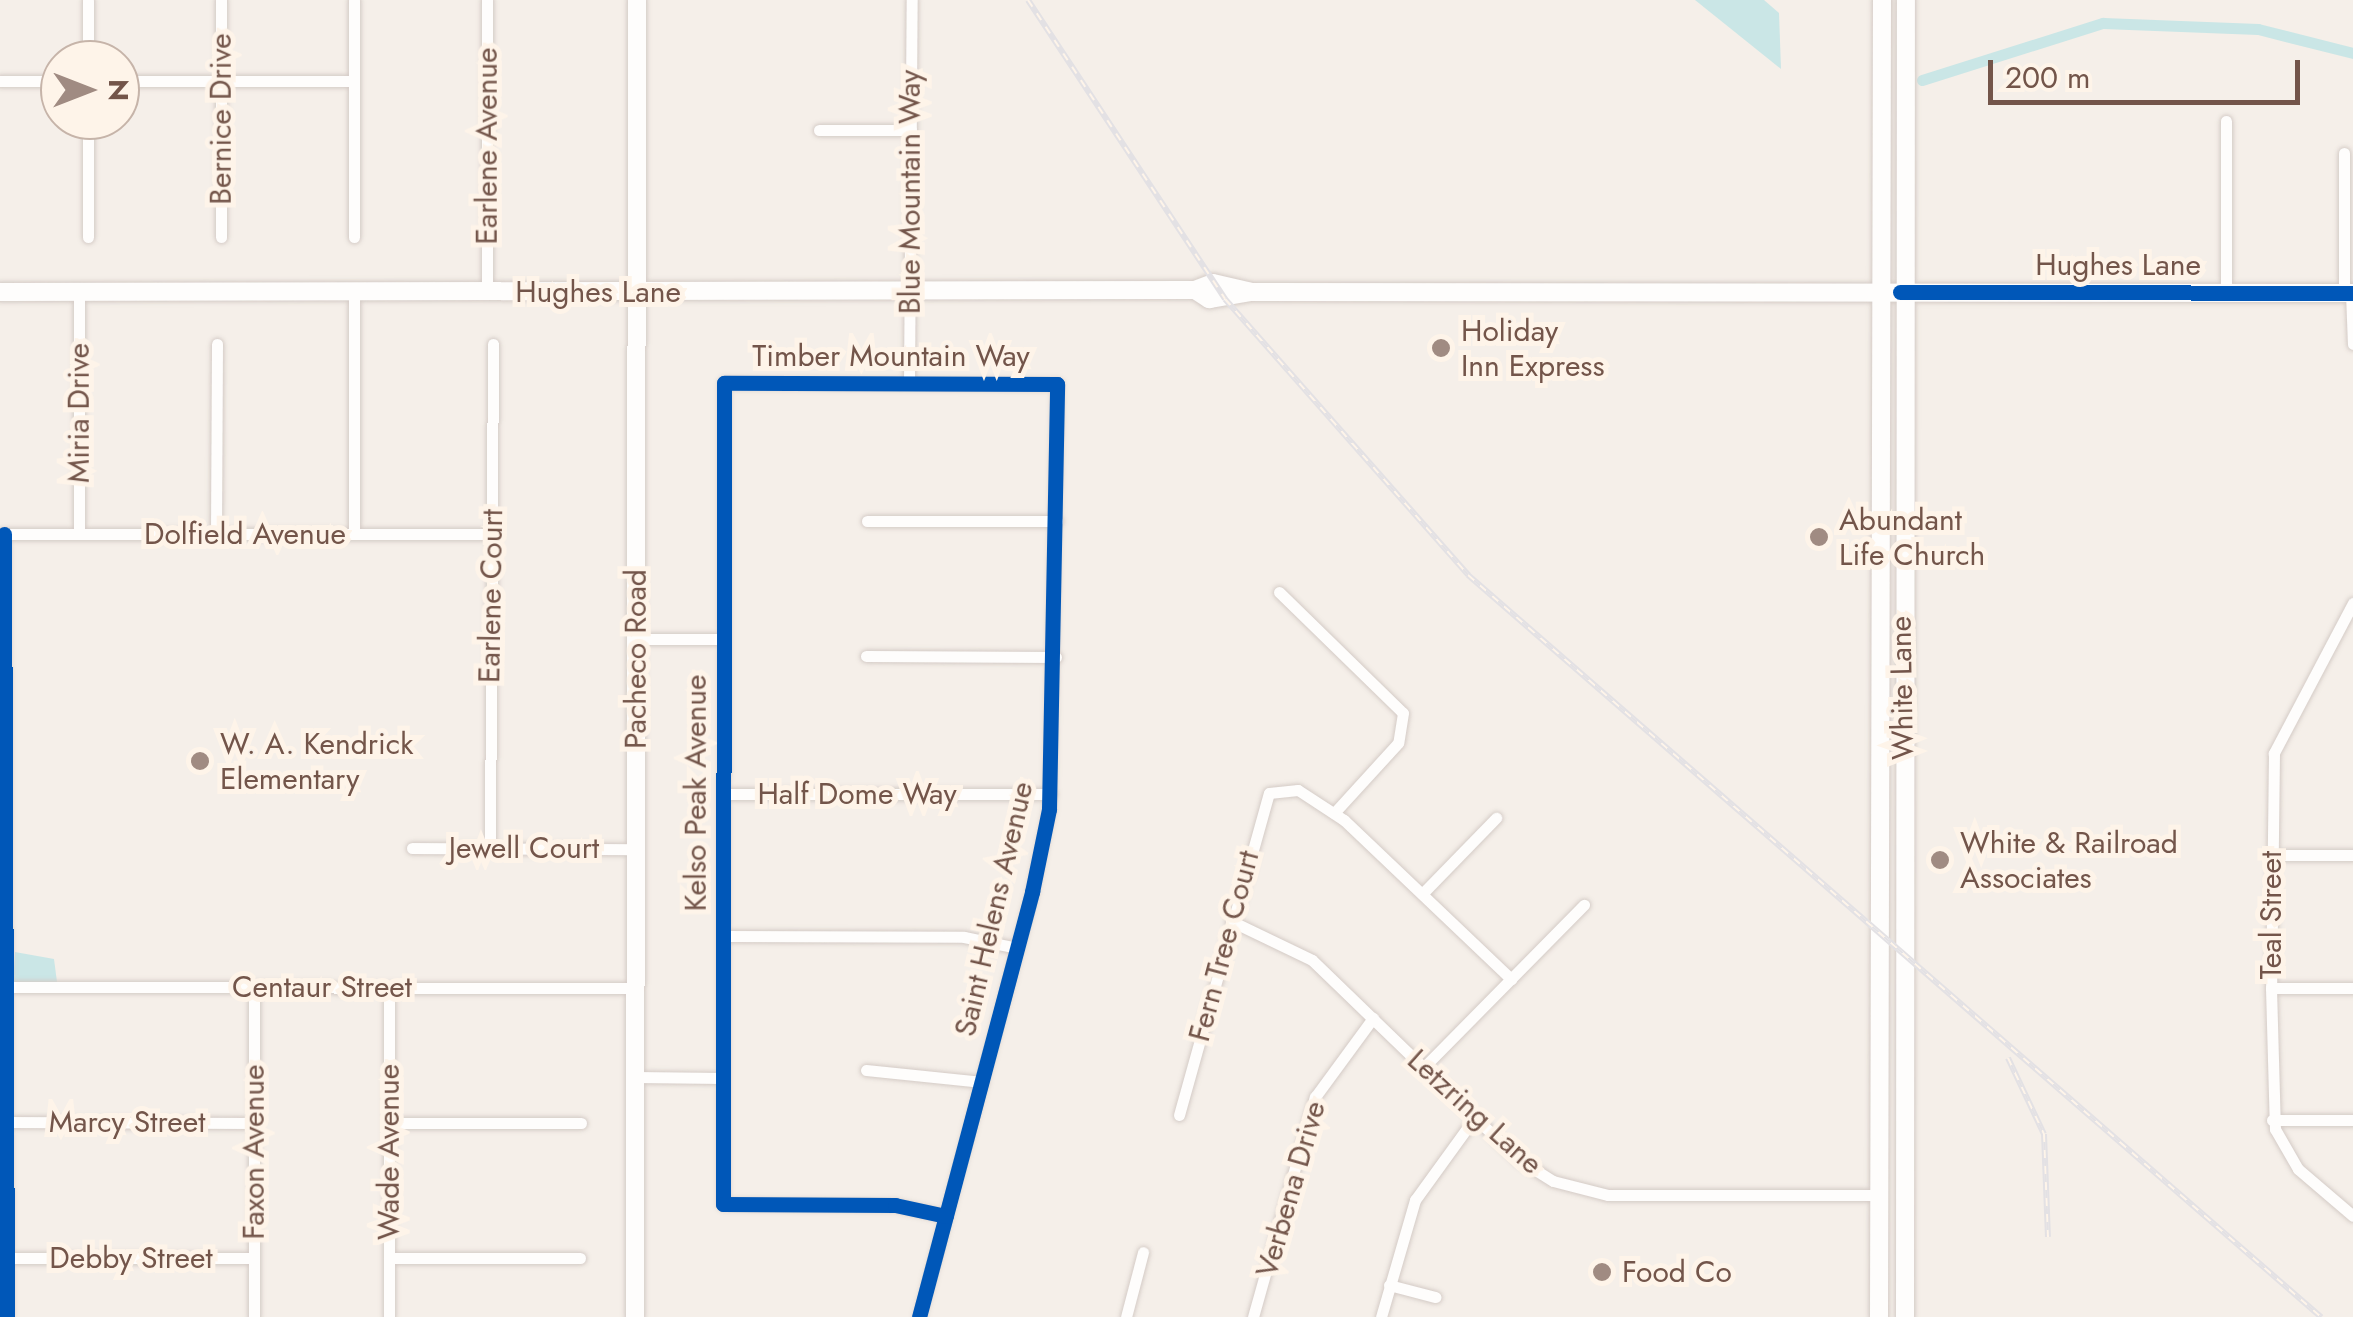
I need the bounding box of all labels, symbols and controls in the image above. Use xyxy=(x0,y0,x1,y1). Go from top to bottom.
street label: Bernice Drive xyxy=(203,33,239,205)
north arrow xyxy=(40,40,140,140)
scale bar xyxy=(1993,40,2306,102)
street label: Earlene Avenue xyxy=(469,47,505,245)
text: 200 m xyxy=(2005,56,2090,99)
street label: Blue Mountain Way xyxy=(892,70,928,314)
text: N xyxy=(98,79,139,101)
street label: Hughes Lane xyxy=(2035,247,2201,283)
street label: Hughes Lane xyxy=(515,274,681,310)
place label: Holiday Inn Express xyxy=(1461,313,1605,384)
marker: Holiday Inn Express xyxy=(1430,337,1452,359)
street label: Timber Mountain Way xyxy=(752,338,1030,374)
street label: Miria Drive xyxy=(61,343,97,483)
place label: Abundant Life Church xyxy=(1839,502,1985,572)
street label: Earlene Court xyxy=(471,509,511,683)
street label: Dolfield Avenue xyxy=(144,516,346,552)
marker: Abundant Life Church xyxy=(1808,526,1830,548)
street label: Pacheco Road xyxy=(618,569,654,749)
street label: White Lane xyxy=(1883,616,1921,760)
street label: Kelso Peak Avenue xyxy=(678,675,714,911)
place label: W. A. Kendrick Elementary xyxy=(220,726,413,796)
marker: W. A. Kendrick Elementary xyxy=(189,750,211,772)
street label: Half Dome Way xyxy=(757,776,957,812)
street label: Saint Helens Avenue xyxy=(947,778,1041,1040)
place label: White & Railroad Associates xyxy=(1960,825,2178,896)
street label: Jewell Court xyxy=(449,830,599,866)
street label: Fern Tree Court xyxy=(1181,847,1267,1045)
marker: White & Railroad Associates xyxy=(1929,849,1951,871)
street label: Teal Street xyxy=(2253,851,2289,979)
street label: Centaur Street xyxy=(232,969,412,1005)
street label: Letzring Lane xyxy=(1400,1042,1550,1182)
street label: Faxon Avenue xyxy=(236,1064,272,1240)
street label: Wade Avenue xyxy=(371,1064,407,1240)
street label: Verbena Drive xyxy=(1249,1097,1333,1281)
street label: Marcy Street xyxy=(49,1104,205,1140)
street label: Debby Street xyxy=(49,1240,213,1276)
place label: Food Co xyxy=(1622,1254,1732,1290)
marker: Food Co xyxy=(1591,1261,1613,1283)

